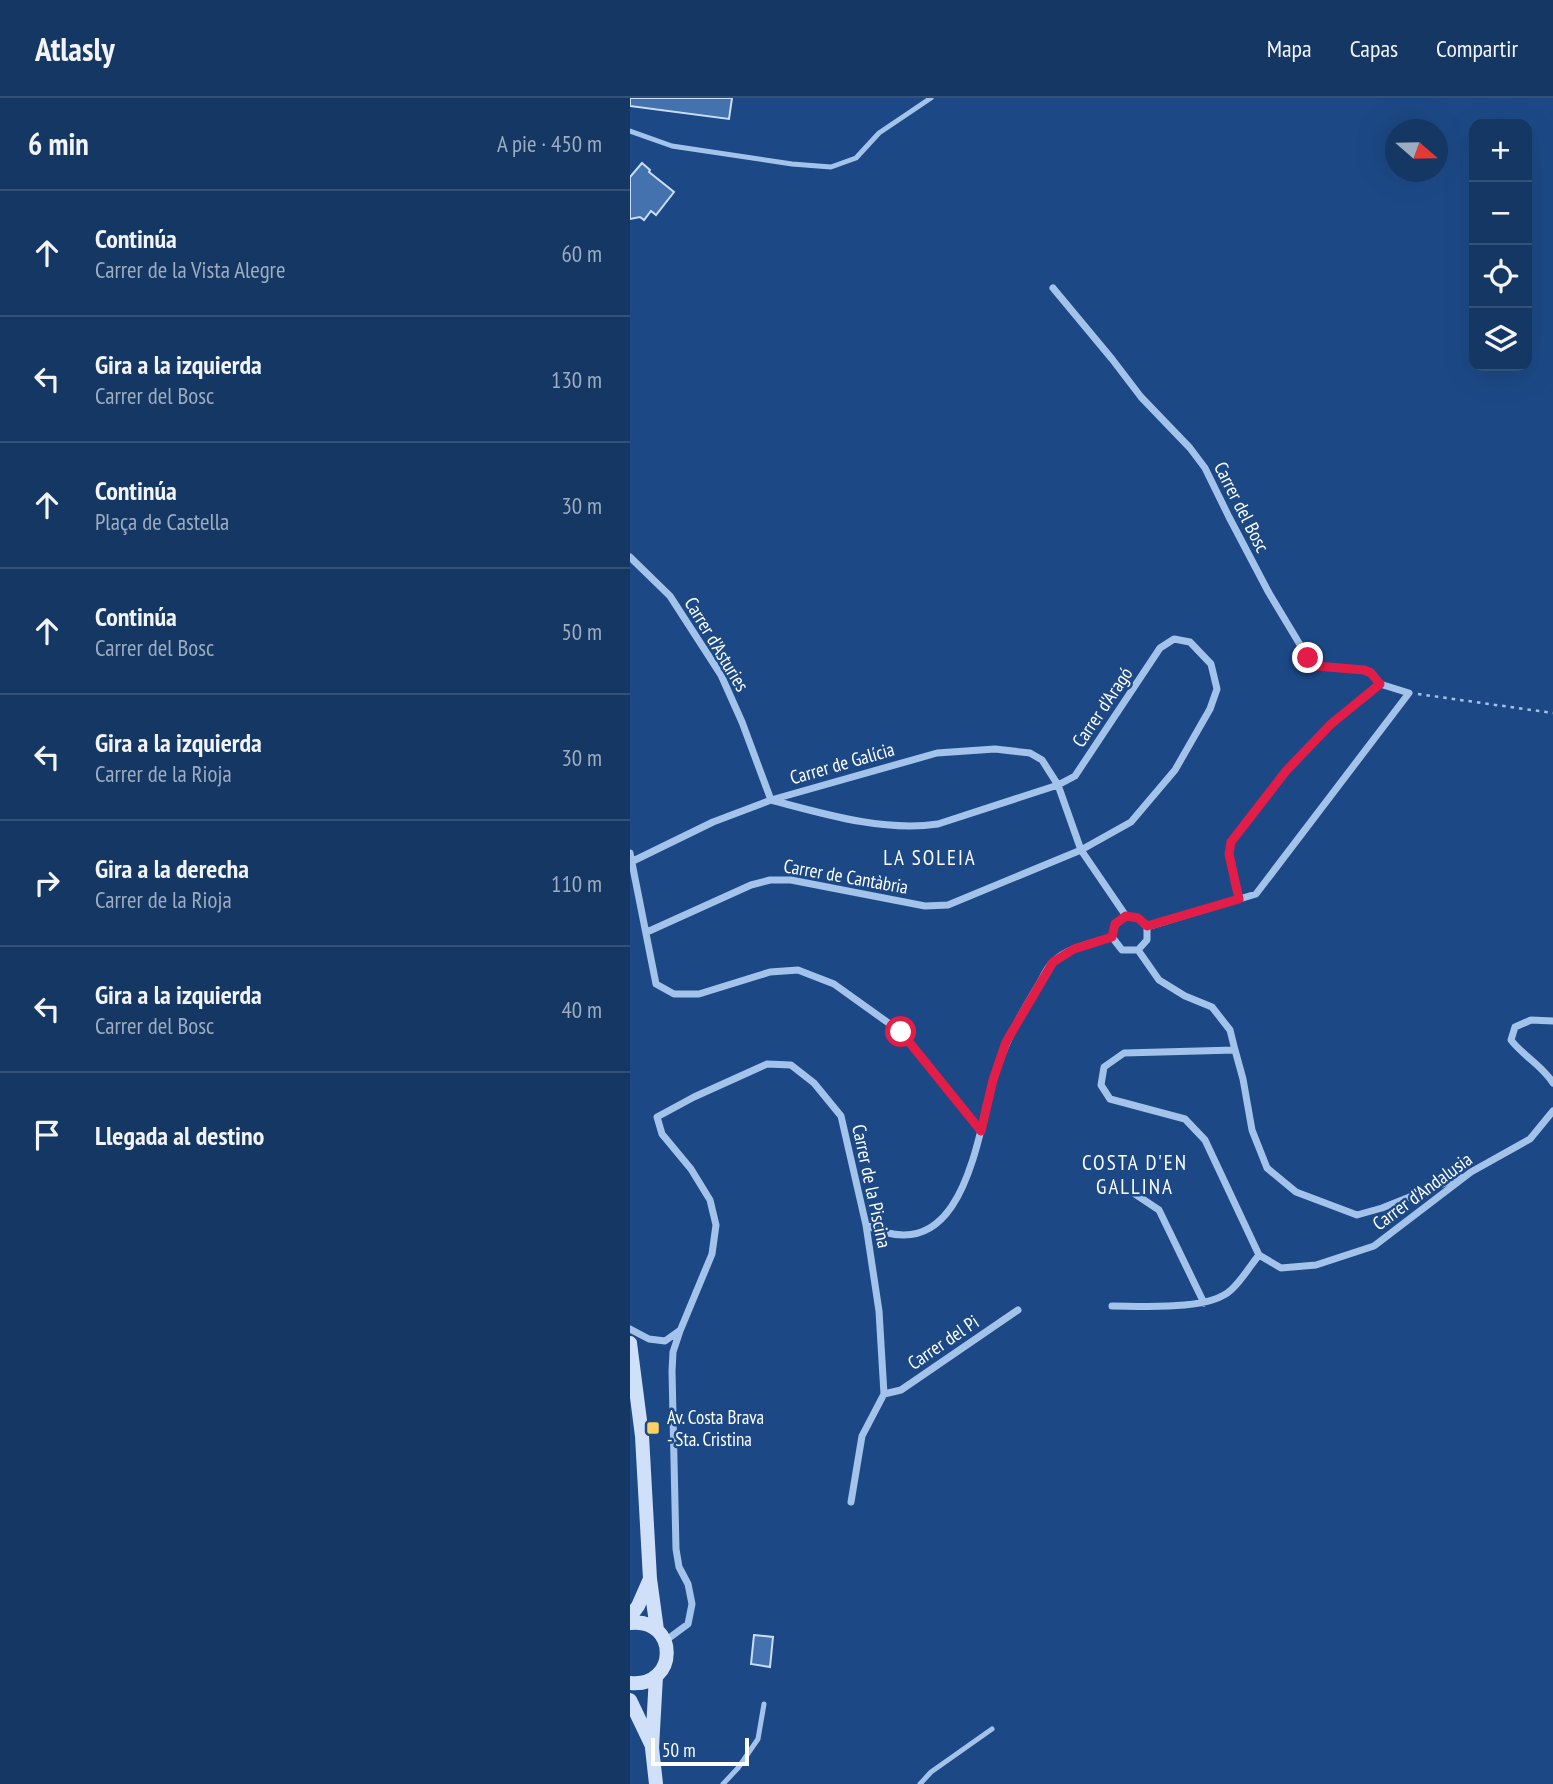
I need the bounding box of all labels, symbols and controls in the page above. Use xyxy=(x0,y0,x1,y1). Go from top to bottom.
text: Atlasly xyxy=(35,27,115,70)
text: Mapa xyxy=(1267,33,1312,64)
text: Capas xyxy=(1350,33,1398,64)
text: Compartir xyxy=(1436,33,1518,64)
north arrow xyxy=(1385,119,1448,182)
map controls xyxy=(1469,119,1532,371)
button: + xyxy=(1469,119,1532,182)
text: 6 min xyxy=(28,124,89,163)
text: A pie · 450 m xyxy=(497,129,602,158)
button: − xyxy=(1469,182,1532,245)
text: Continúa xyxy=(95,222,177,255)
icon: ahead xyxy=(28,234,66,272)
text: 60 m xyxy=(561,239,602,268)
button: locate xyxy=(1469,245,1532,308)
text: Carrer de la Vista Alegre xyxy=(95,255,285,284)
button: layers xyxy=(1469,308,1532,371)
text: Gira a la izquierda xyxy=(95,348,262,381)
icon: left xyxy=(28,360,66,398)
text: 130 m xyxy=(551,365,602,394)
text: Carrer del Bosc xyxy=(95,381,214,410)
street label: Carrer del Bosc xyxy=(1209,458,1275,557)
text: Continúa xyxy=(95,474,177,507)
icon: ahead xyxy=(28,486,66,524)
text: 30 m xyxy=(561,491,602,520)
text: Plaça de Castella xyxy=(95,507,229,536)
street label: Carrer d'Asturies xyxy=(679,592,755,696)
text: Continúa xyxy=(95,600,177,633)
icon: ahead xyxy=(28,612,66,650)
text: 50 m xyxy=(561,617,602,646)
text: Carrer del Bosc xyxy=(95,633,214,662)
route end xyxy=(1292,642,1323,673)
street label: Carrer d'Aragó xyxy=(1066,662,1138,752)
text: Gira a la izquierda xyxy=(95,726,262,759)
street label: Carrer de Galícia xyxy=(787,737,897,789)
icon: left xyxy=(28,738,66,776)
text: 30 m xyxy=(561,743,602,772)
text: Carrer de la Rioja xyxy=(95,759,232,788)
district label: LA SOLEIA xyxy=(883,844,977,871)
text: Gira a la derecha xyxy=(95,852,249,885)
street label: Carrer de Cantàbria xyxy=(782,853,910,899)
icon: right xyxy=(28,864,66,902)
text: 110 m xyxy=(551,869,602,898)
text: Carrer de la Rioja xyxy=(95,885,232,914)
text: Gira a la izquierda xyxy=(95,978,262,1011)
icon: left xyxy=(28,990,66,1028)
text: 40 m xyxy=(561,995,602,1024)
text: Carrer del Bosc xyxy=(95,1011,214,1040)
route start xyxy=(885,1016,916,1047)
icon: arrive xyxy=(28,1116,66,1154)
text: Llegada al destino xyxy=(95,1119,264,1152)
street label: Carrer de la Piscina xyxy=(847,1122,897,1250)
street label: Carrer d'Andalusia xyxy=(1367,1147,1477,1235)
district label: COSTA D'EN GALLINA xyxy=(1082,1149,1188,1200)
street label: Carrer del Pi xyxy=(903,1309,983,1375)
place label: Av. Costa Brava - Sta. Cristina xyxy=(667,1405,764,1451)
marker: Av. Costa Brava - Sta. Cristina xyxy=(645,1420,661,1436)
scale bar xyxy=(651,1735,749,1767)
text: 50 m xyxy=(662,1738,696,1762)

